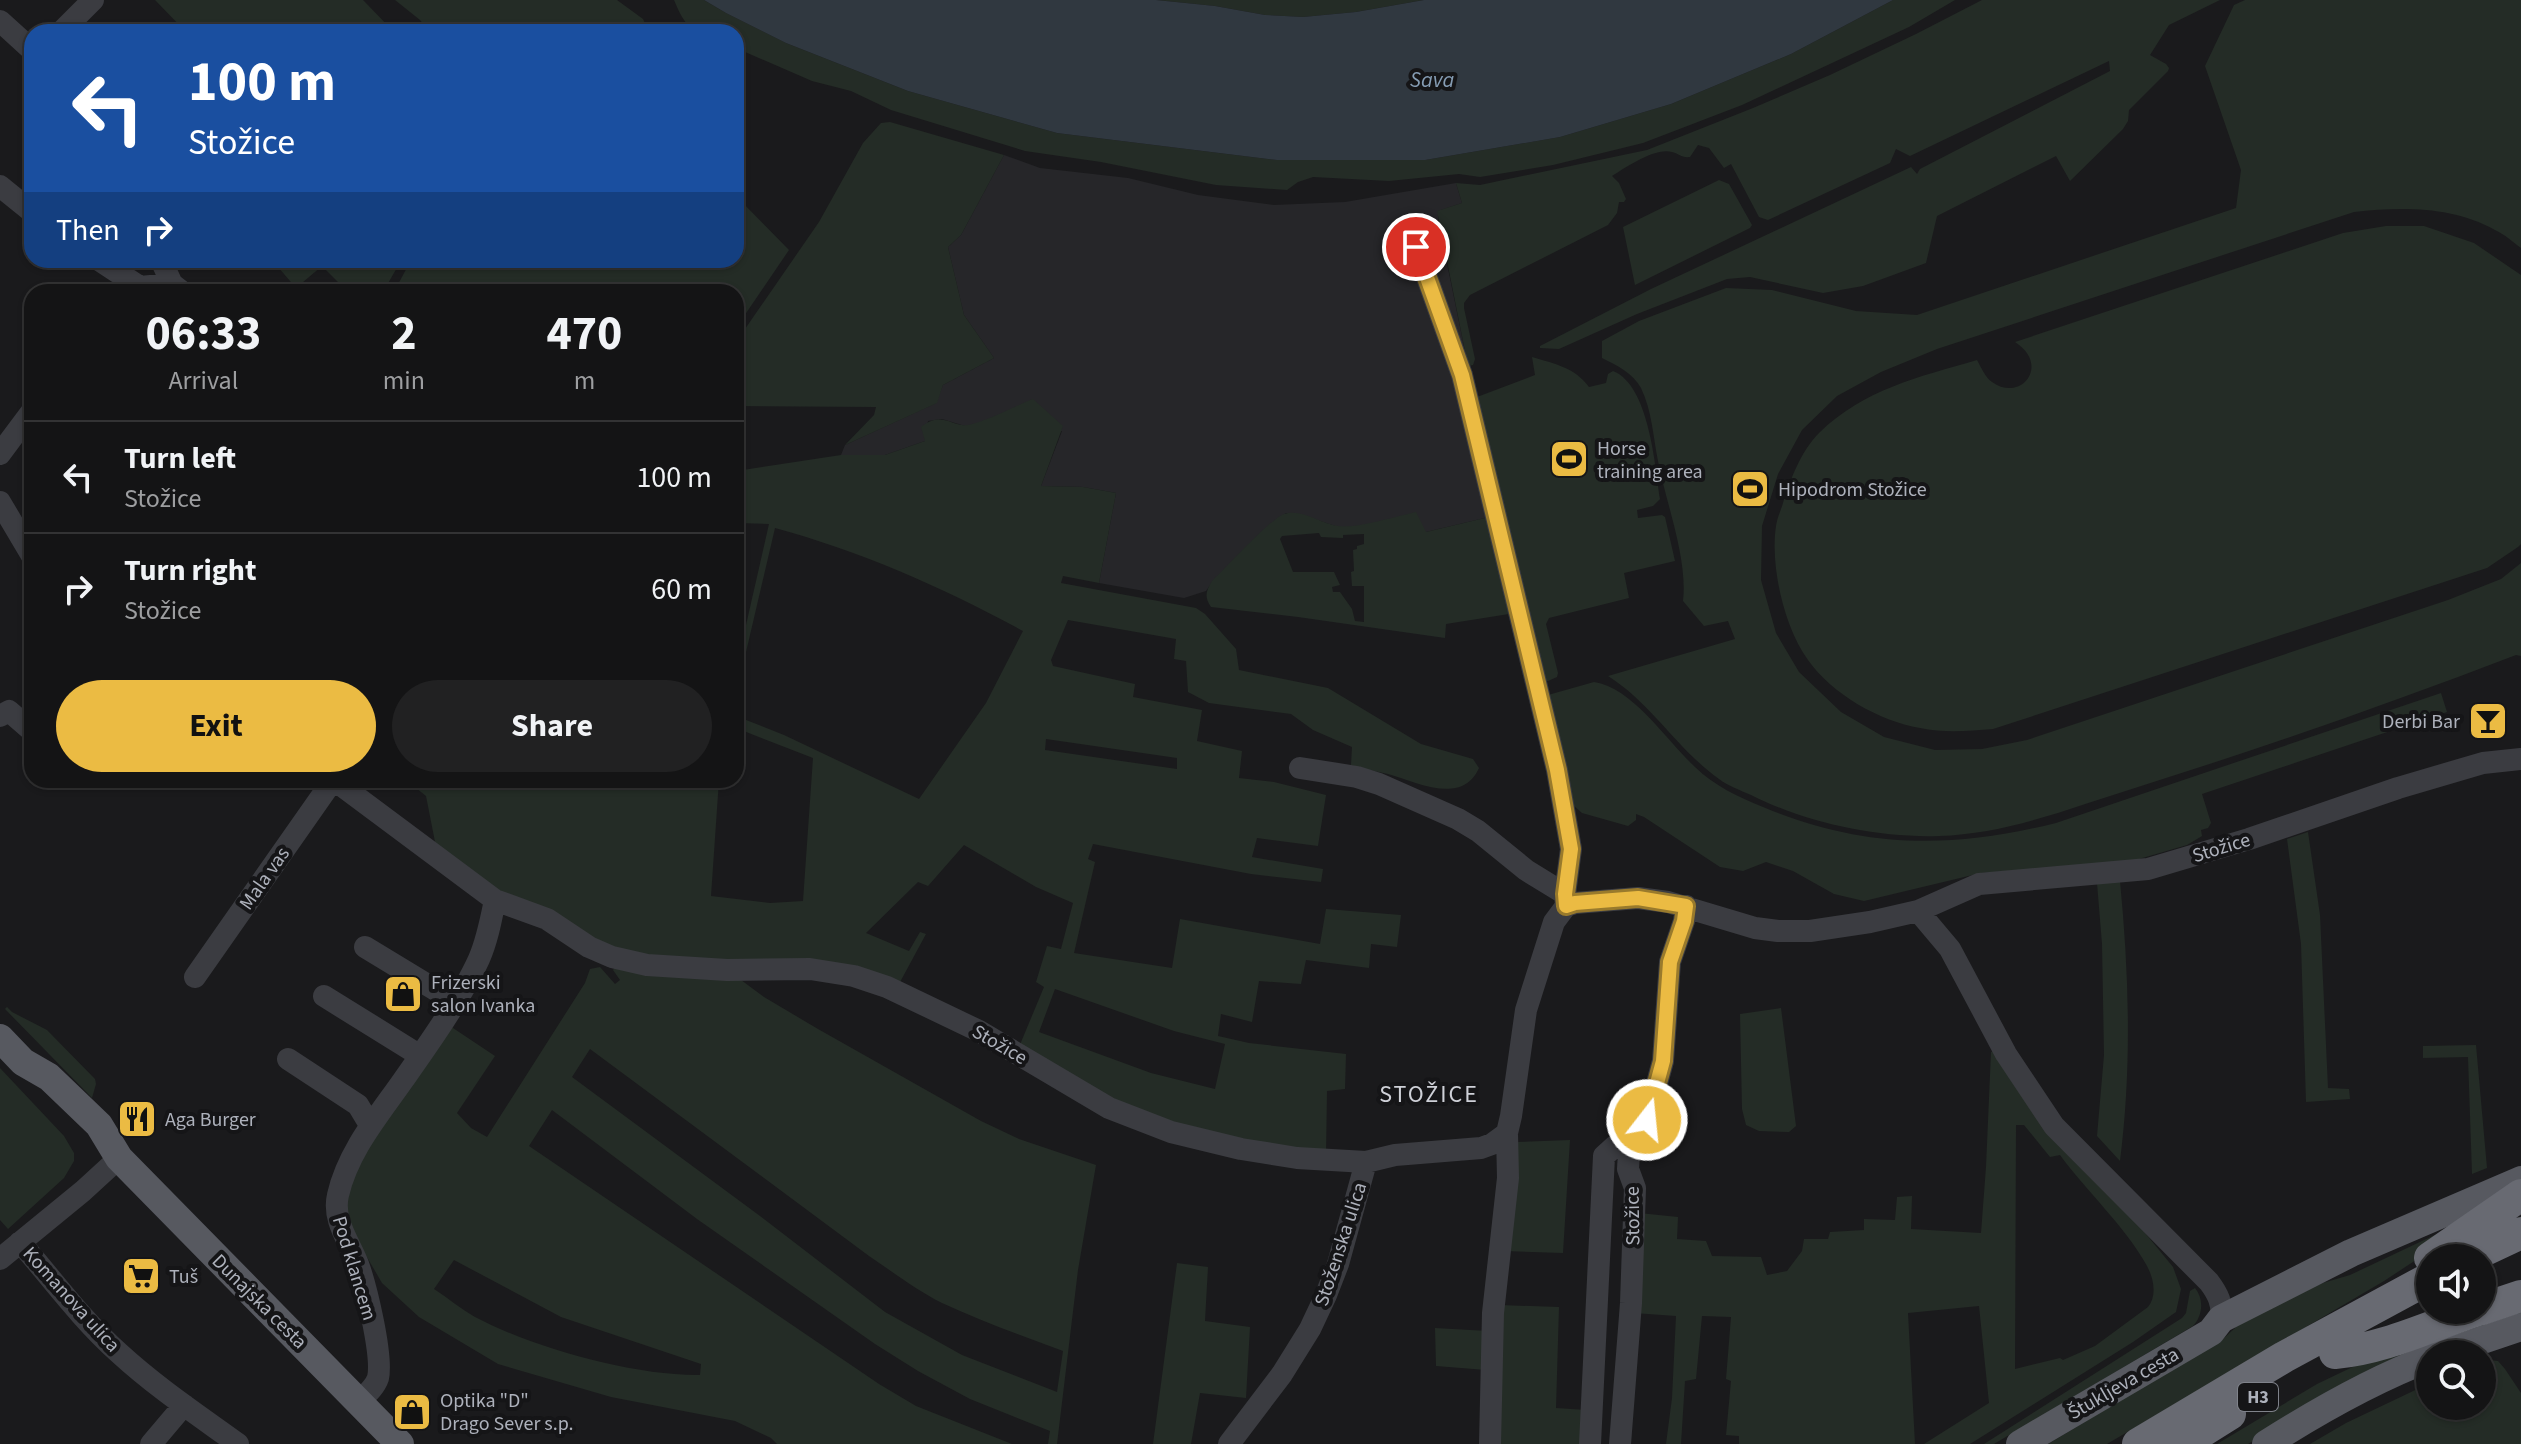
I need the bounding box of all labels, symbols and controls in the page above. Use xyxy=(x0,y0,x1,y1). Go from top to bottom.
text: 100 m xyxy=(188,43,336,122)
icon: left xyxy=(56,56,160,160)
water label: Sava xyxy=(1410,64,1454,96)
text: Stožice xyxy=(188,117,295,168)
icon: right xyxy=(136,208,180,252)
text: Then xyxy=(56,209,120,252)
pin xyxy=(1382,213,1450,281)
icon: arrive xyxy=(1394,225,1438,269)
text: 06:33 xyxy=(145,300,261,368)
text: 2 xyxy=(391,300,417,368)
text: 470 xyxy=(546,300,622,368)
text: Arrival xyxy=(168,362,238,399)
text: min xyxy=(383,362,425,399)
text: m xyxy=(574,362,595,399)
place label: Horse training area xyxy=(1597,435,1703,486)
text: Turn left xyxy=(124,437,236,480)
sports icon: Horse training area xyxy=(1548,438,1590,480)
icon: left xyxy=(56,455,100,499)
text: 100 m xyxy=(636,456,712,499)
sports icon: Hipodrom Stožice xyxy=(1729,468,1771,510)
place label: Hipodrom Stožice xyxy=(1778,476,1927,504)
text: Stožice xyxy=(124,480,201,517)
text: Turn right xyxy=(124,549,256,592)
icon: right xyxy=(56,567,100,611)
text: 60 m xyxy=(651,568,712,611)
text: Stožice xyxy=(124,592,201,629)
button: Exit xyxy=(56,680,376,772)
button: Share xyxy=(392,680,712,772)
bar icon: Derbi Bar xyxy=(2467,700,2509,742)
place label: Derbi Bar xyxy=(2382,708,2460,736)
street label: Stožice xyxy=(2189,826,2254,870)
street label: Mala vas xyxy=(233,841,297,916)
place label: Frizerski salon Ivanka xyxy=(431,969,535,1020)
shop icon: Frizerski salon Ivanka xyxy=(382,973,424,1015)
street label: Stožice xyxy=(967,1018,1032,1072)
district label: STOŽICE xyxy=(1379,1077,1479,1112)
position arrow xyxy=(1605,1078,1689,1162)
restaurant icon: Aga Burger xyxy=(116,1098,158,1140)
place label: Aga Burger xyxy=(165,1106,256,1134)
street label: Stoženska ulica xyxy=(1308,1179,1374,1310)
street label: Stožice xyxy=(1618,1186,1648,1246)
street label: Pod klancem xyxy=(325,1213,383,1324)
street label: Komanova ulica xyxy=(16,1241,126,1359)
map controls xyxy=(2416,1244,2496,1420)
button: sound xyxy=(2416,1244,2496,1324)
street label: Dunajska cesta xyxy=(205,1248,313,1356)
supermarket icon: Tuš xyxy=(120,1255,162,1297)
place label: Tuš xyxy=(169,1263,198,1291)
button: search xyxy=(2416,1340,2496,1420)
street label: Štukljeva cesta xyxy=(2063,1341,2184,1427)
road number: H3 xyxy=(2238,1383,2278,1411)
place label: Optika "D" Drago Sever s.p. xyxy=(440,1387,574,1438)
shop icon: Optika "D" Drago Sever s.p. xyxy=(391,1391,433,1433)

